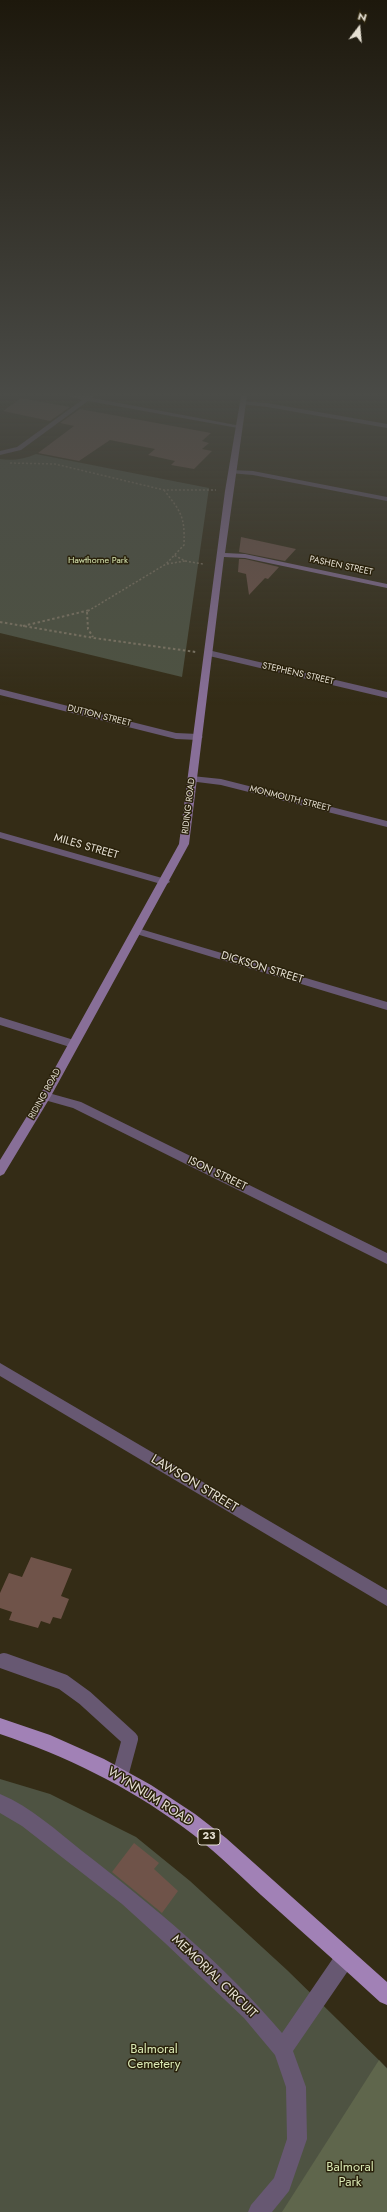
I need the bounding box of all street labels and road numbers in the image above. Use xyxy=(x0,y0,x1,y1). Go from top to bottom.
street label: PASHEN STREET xyxy=(308,554,374,578)
street label: STEPHENS STREET xyxy=(261,661,335,687)
street label: DUTTON STREET xyxy=(66,703,132,729)
street label: RIDING ROAD xyxy=(180,777,198,835)
street label: MONMOUTH STREET xyxy=(248,784,332,814)
street label: MILES STREET xyxy=(52,831,120,863)
street label: DICKSON STREET xyxy=(219,949,305,987)
street label: RIDING ROAD xyxy=(27,1067,63,1121)
street label: ISON STREET xyxy=(185,1154,249,1194)
street label: LAWSON STREET xyxy=(148,1452,240,1516)
street label: WYNNUM ROAD xyxy=(104,1764,196,1830)
road number: 23 xyxy=(198,1829,220,1845)
street label: MEMORIAL CIRCUIT xyxy=(168,1932,260,2022)

